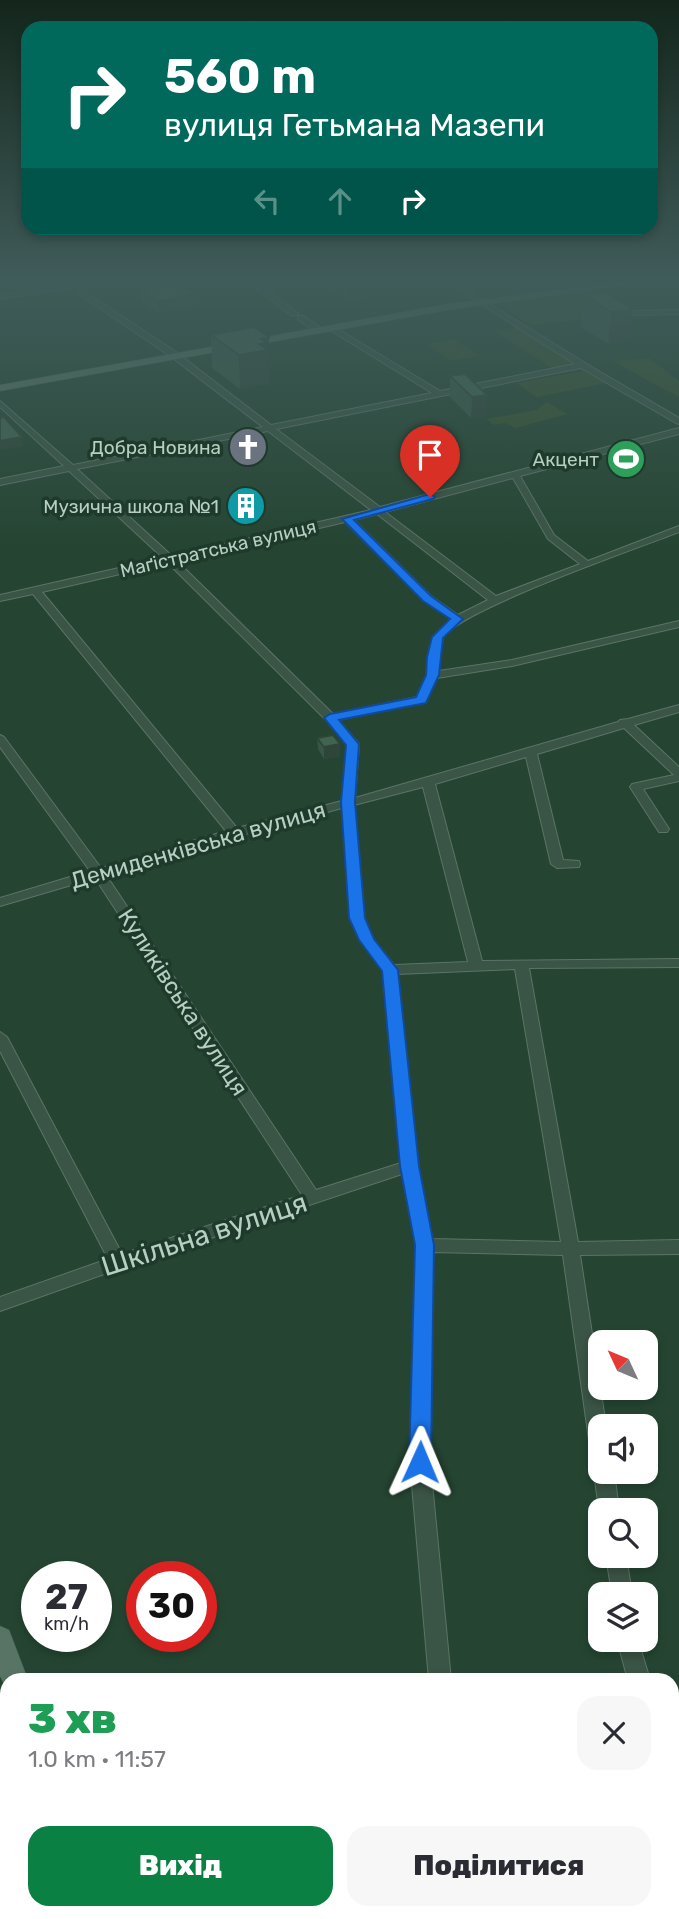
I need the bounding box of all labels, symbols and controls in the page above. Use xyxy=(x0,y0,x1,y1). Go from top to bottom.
text: 560 m xyxy=(164,47,316,105)
icon: right xyxy=(49,49,140,140)
text: вулиця Гетьмана Мазепи xyxy=(164,106,545,144)
icon: left xyxy=(248,182,286,220)
icon: ahead xyxy=(321,182,359,220)
icon: right xyxy=(394,182,432,220)
pin xyxy=(400,425,460,497)
church icon: Добра Новина xyxy=(227,426,269,468)
place label: Добра Новина xyxy=(90,436,221,459)
icon: arrive xyxy=(411,436,449,474)
sports icon: Акцент xyxy=(605,438,647,480)
place label: Акцент xyxy=(532,448,599,471)
building icon: Музична школа №1 xyxy=(225,485,267,527)
place label: Музична школа №1 xyxy=(43,495,219,518)
street label: Маґістратська вулиця xyxy=(118,515,318,582)
street label: Демиденківська вулиця xyxy=(67,795,329,895)
street label: Куликівська вулиця xyxy=(112,903,254,1101)
street label: Шкільна вулиця xyxy=(97,1186,311,1283)
north arrow xyxy=(588,1330,658,1400)
map controls xyxy=(588,1330,658,1652)
button: sound xyxy=(588,1414,658,1484)
position arrow xyxy=(383,1425,457,1499)
button: search xyxy=(588,1498,658,1568)
speed limit sign: 30 xyxy=(126,1561,217,1652)
text: 27 xyxy=(45,1576,88,1618)
button: layers xyxy=(588,1582,658,1652)
text: km/h xyxy=(44,1613,89,1635)
text: 3 хв xyxy=(28,1694,117,1744)
button: close xyxy=(577,1696,651,1770)
text: 1.0 km · 11:57 xyxy=(28,1745,166,1773)
button: Вихід xyxy=(28,1826,333,1906)
button: Поділитися xyxy=(347,1826,651,1906)

